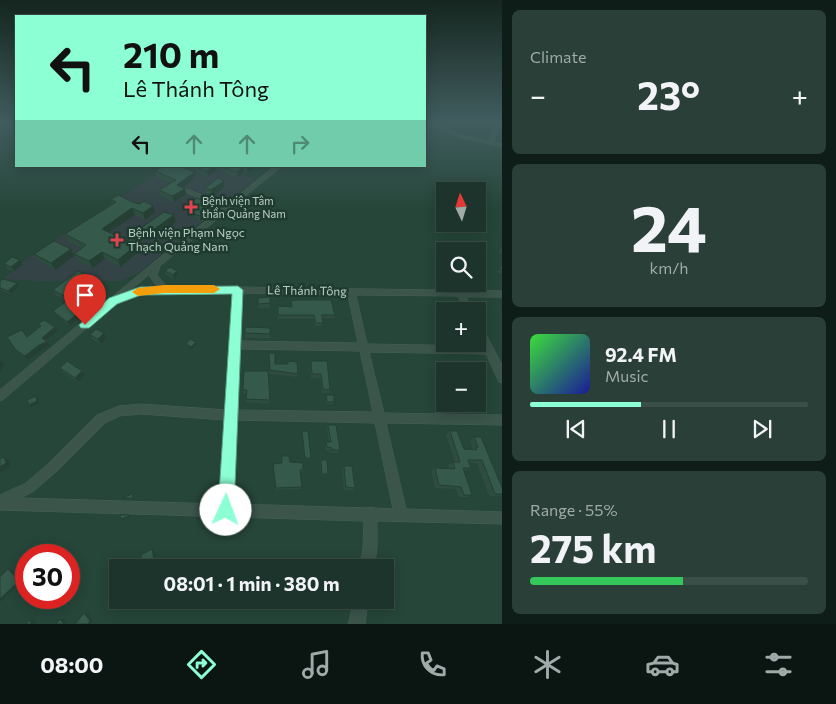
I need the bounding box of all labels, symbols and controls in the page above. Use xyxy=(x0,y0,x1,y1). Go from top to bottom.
text: 210 m xyxy=(123,32,219,75)
icon: left xyxy=(40,35,105,100)
text: Climate xyxy=(530,47,586,66)
text: 23° xyxy=(637,71,700,118)
text: Lê Thánh Tông xyxy=(123,75,269,102)
text: − xyxy=(530,78,546,112)
text: + xyxy=(792,78,808,112)
icon: left xyxy=(127,130,155,158)
icon: ahead xyxy=(180,130,208,158)
icon: ahead xyxy=(233,130,261,158)
icon: right xyxy=(286,130,314,158)
north arrow xyxy=(436,182,486,232)
map controls xyxy=(436,182,486,412)
text: 24 xyxy=(631,186,707,265)
place label: Bệnh viện Tâm thần Quảng Nam xyxy=(202,194,286,220)
marker: Bệnh viện Tâm thần Quảng Nam xyxy=(184,200,198,214)
place label: Bệnh viện Phạm Ngọc Thạch Quảng Nam xyxy=(128,225,245,253)
marker: Bệnh viện Phạm Ngọc Thạch Quảng Nam xyxy=(110,233,124,247)
button: search xyxy=(436,242,486,292)
text: km/h xyxy=(650,258,688,277)
pin xyxy=(64,274,106,325)
icon: arrive xyxy=(71,281,99,309)
street label: Lê Thánh Tông xyxy=(267,282,347,298)
button: + xyxy=(436,302,486,352)
text: 92.4 FM xyxy=(605,343,677,366)
button: − xyxy=(436,362,486,412)
text: Music xyxy=(605,366,649,385)
icon: previous xyxy=(562,415,590,443)
icon: pause xyxy=(655,415,683,443)
icon: next xyxy=(748,415,776,443)
position arrow xyxy=(199,483,251,535)
text: Range · 55% xyxy=(530,500,618,519)
text: 275 km xyxy=(530,524,656,571)
speed limit sign: 30 xyxy=(15,544,80,609)
text: 08:01 · 1 min · 380 m xyxy=(164,572,339,595)
icon: directions xyxy=(184,647,219,682)
icon: music xyxy=(299,647,334,682)
icon: phone xyxy=(415,647,450,682)
icon: climate xyxy=(530,647,565,682)
icon: car xyxy=(645,647,680,682)
icon: filters xyxy=(761,647,796,682)
text: 08:00 xyxy=(40,651,103,678)

